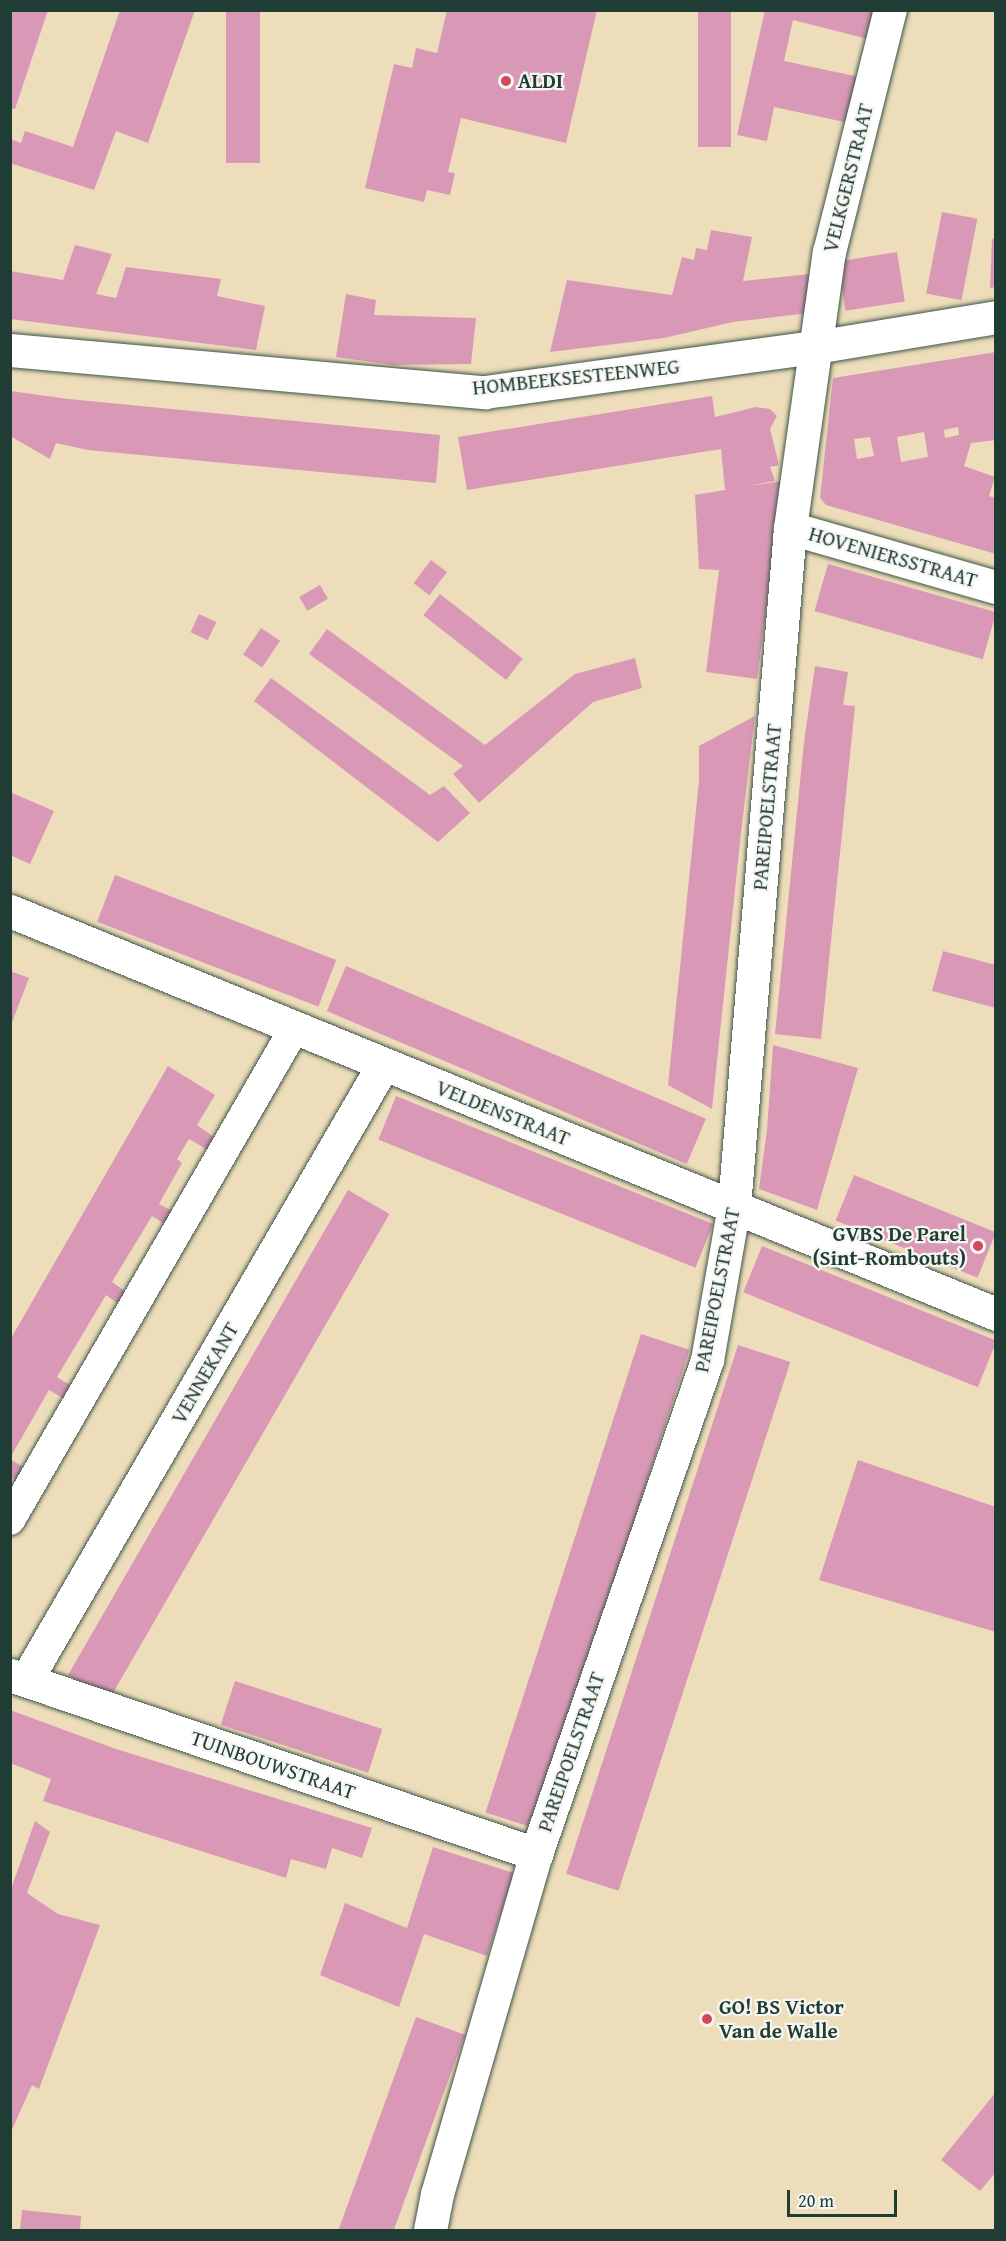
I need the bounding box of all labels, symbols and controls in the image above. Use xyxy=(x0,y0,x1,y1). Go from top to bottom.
place label: ALDI xyxy=(518,68,563,94)
marker: ALDI xyxy=(499,74,513,88)
street label: VELKGERSTRAAT xyxy=(817,101,879,255)
street label: HOMBEEKSESTEENWEG xyxy=(471,354,681,400)
street label: HOVENIERSSTRAAT xyxy=(806,521,980,593)
street label: PAREIPOELSTRAAT xyxy=(747,723,787,891)
street label: VELDENSTRAAT xyxy=(432,1075,574,1151)
street label: PAREIPOELSTRAAT xyxy=(689,1206,745,1374)
place label: GVBS De Parel (Sint-Rombouts) xyxy=(813,1221,966,1271)
marker: GVBS De Parel (Sint-Rombouts) xyxy=(971,1239,985,1253)
street label: VENNEKANT xyxy=(166,1318,244,1428)
street label: PAREIPOELSTRAAT xyxy=(532,1669,610,1835)
street label: TUINBOUWSTRAAT xyxy=(187,1725,359,1805)
place label: GO! BS Victor Van de Walle xyxy=(719,1994,844,2044)
marker: GO! BS Victor Van de Walle xyxy=(700,2012,714,2026)
scale bar xyxy=(790,2178,900,2216)
text: 20 m xyxy=(798,2187,834,2214)

